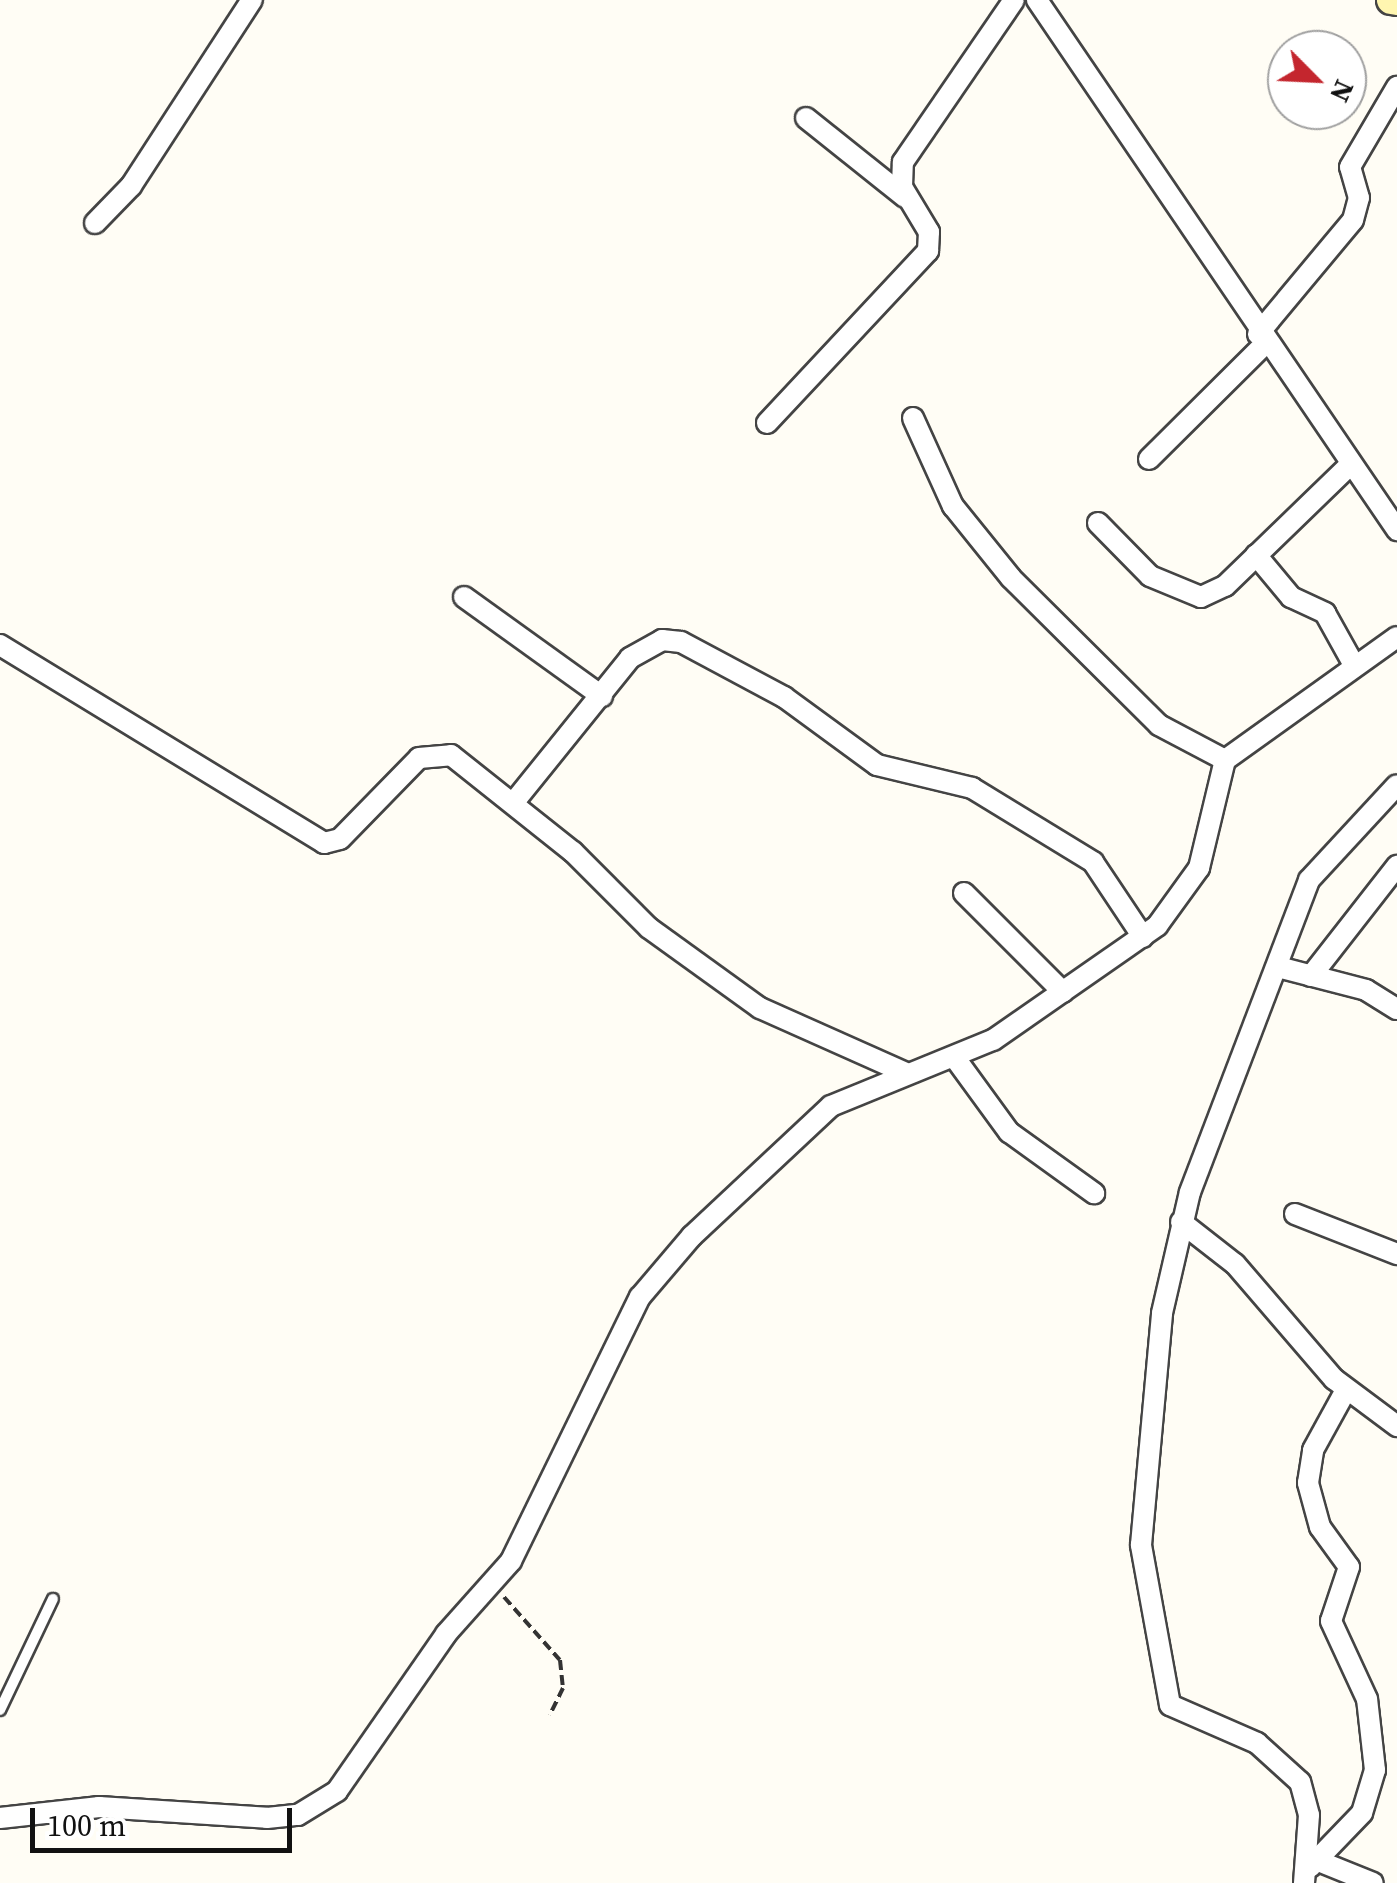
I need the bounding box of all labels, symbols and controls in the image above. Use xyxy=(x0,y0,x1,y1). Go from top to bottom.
north arrow xyxy=(1267,30,1367,130)
text: N xyxy=(1321,74,1364,108)
scale bar xyxy=(35,1788,298,1850)
text: 100 m xyxy=(47,1805,126,1846)

